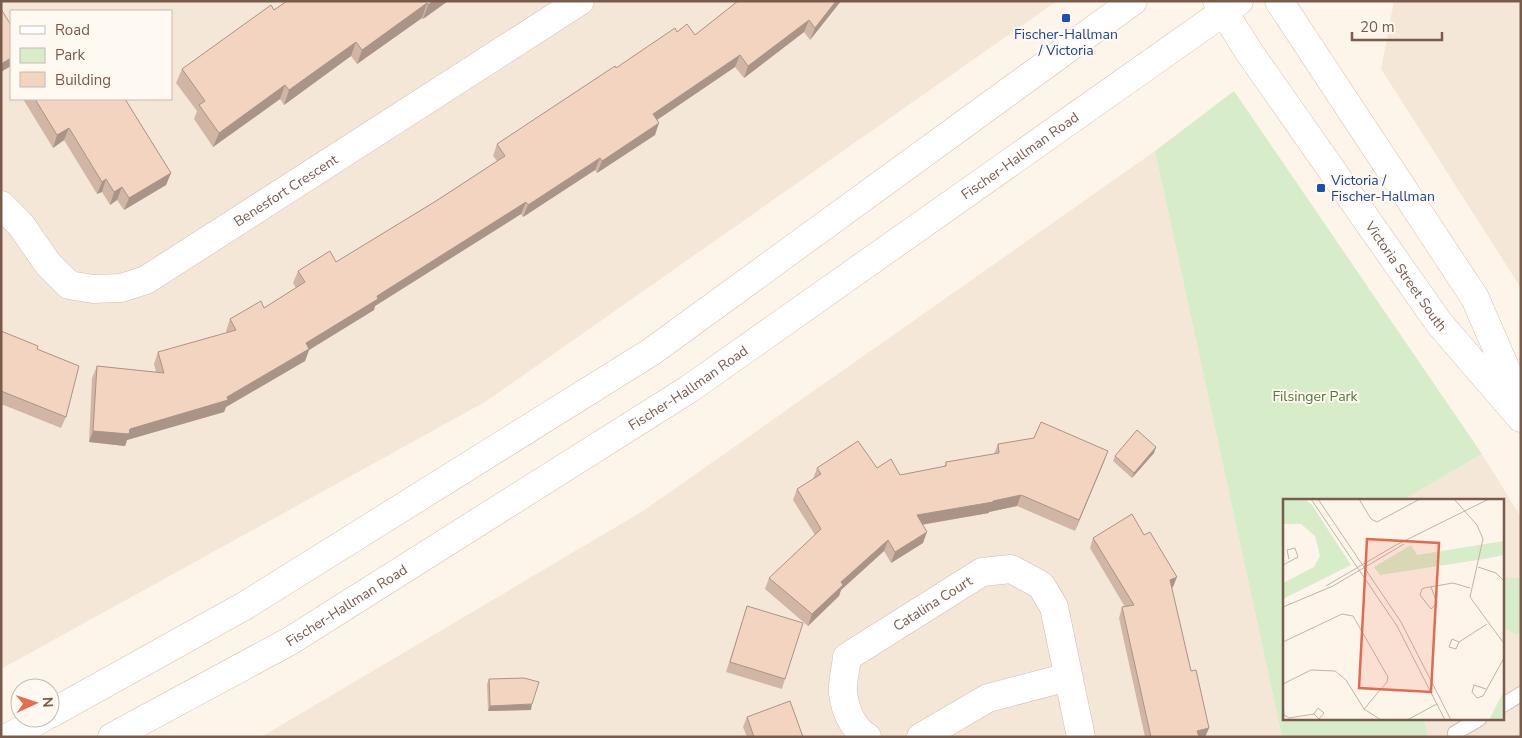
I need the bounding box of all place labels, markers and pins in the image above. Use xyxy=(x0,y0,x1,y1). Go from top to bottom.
marker: Fischer-Hallman / Victoria xyxy=(1060,12,1072,24)
place label: Fischer-Hallman / Victoria xyxy=(1014,25,1118,60)
place label: Victoria / Fischer-Hallman xyxy=(1330,171,1435,206)
marker: Victoria / Fischer-Hallman xyxy=(1315,182,1327,194)

